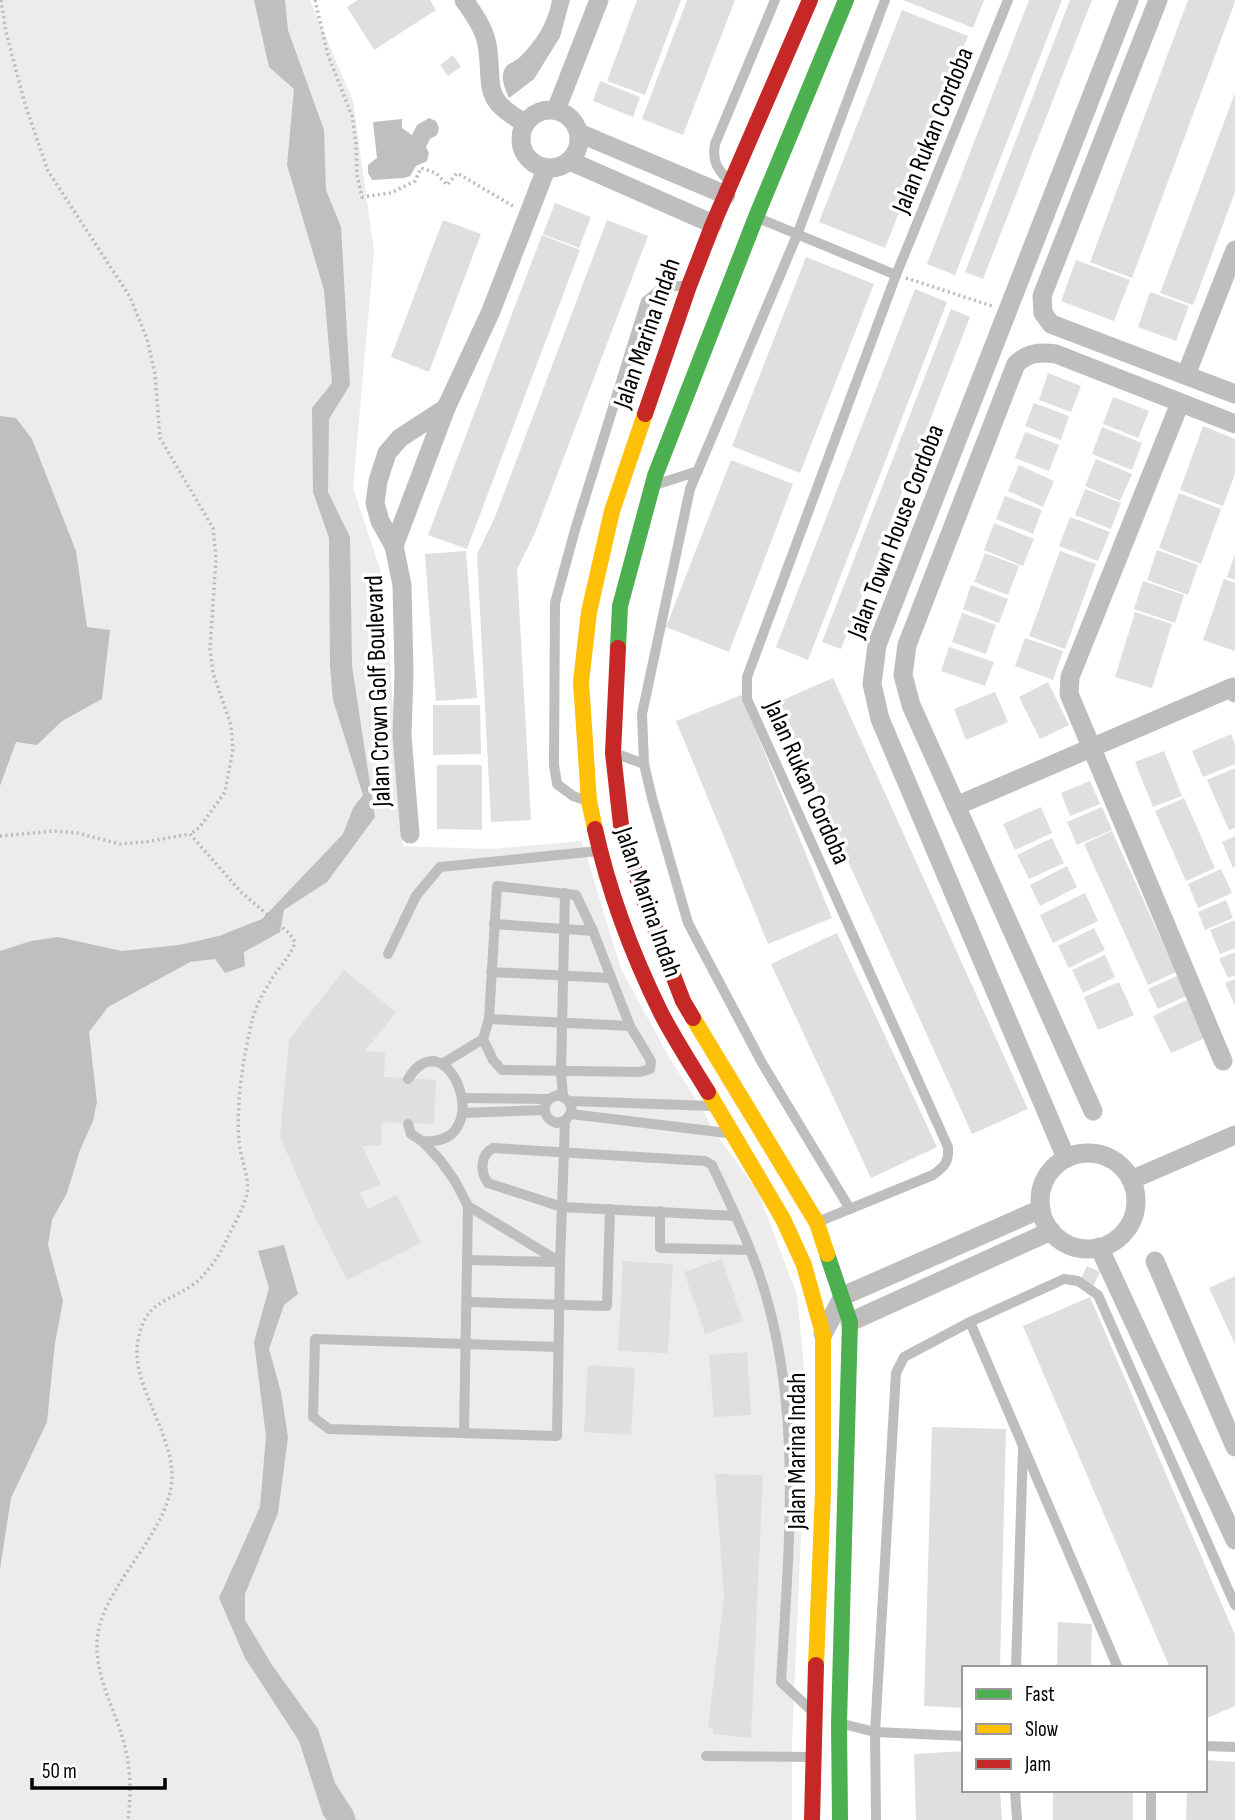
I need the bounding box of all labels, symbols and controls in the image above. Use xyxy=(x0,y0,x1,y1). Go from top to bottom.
street label: Jalan Rukan Cordoba xyxy=(886,43,981,219)
street label: Jalan Marina Indah xyxy=(607,254,688,414)
street label: Jalan Town House Cordoba xyxy=(841,420,951,644)
street label: Jalan Crown Golf Boulevard xyxy=(359,575,398,808)
street label: Jalan Rukan Cordoba xyxy=(756,695,857,869)
street label: Jalan Marina Indah xyxy=(607,822,688,982)
street label: Jalan Marina Indah xyxy=(782,1373,813,1530)
legend xyxy=(962,1666,1207,1792)
text: Fast xyxy=(1025,1682,1055,1707)
text: Slow xyxy=(1025,1717,1059,1742)
scale bar xyxy=(32,1746,164,1790)
text: Jam xyxy=(1024,1752,1051,1777)
text: 50 m xyxy=(42,1759,77,1784)

